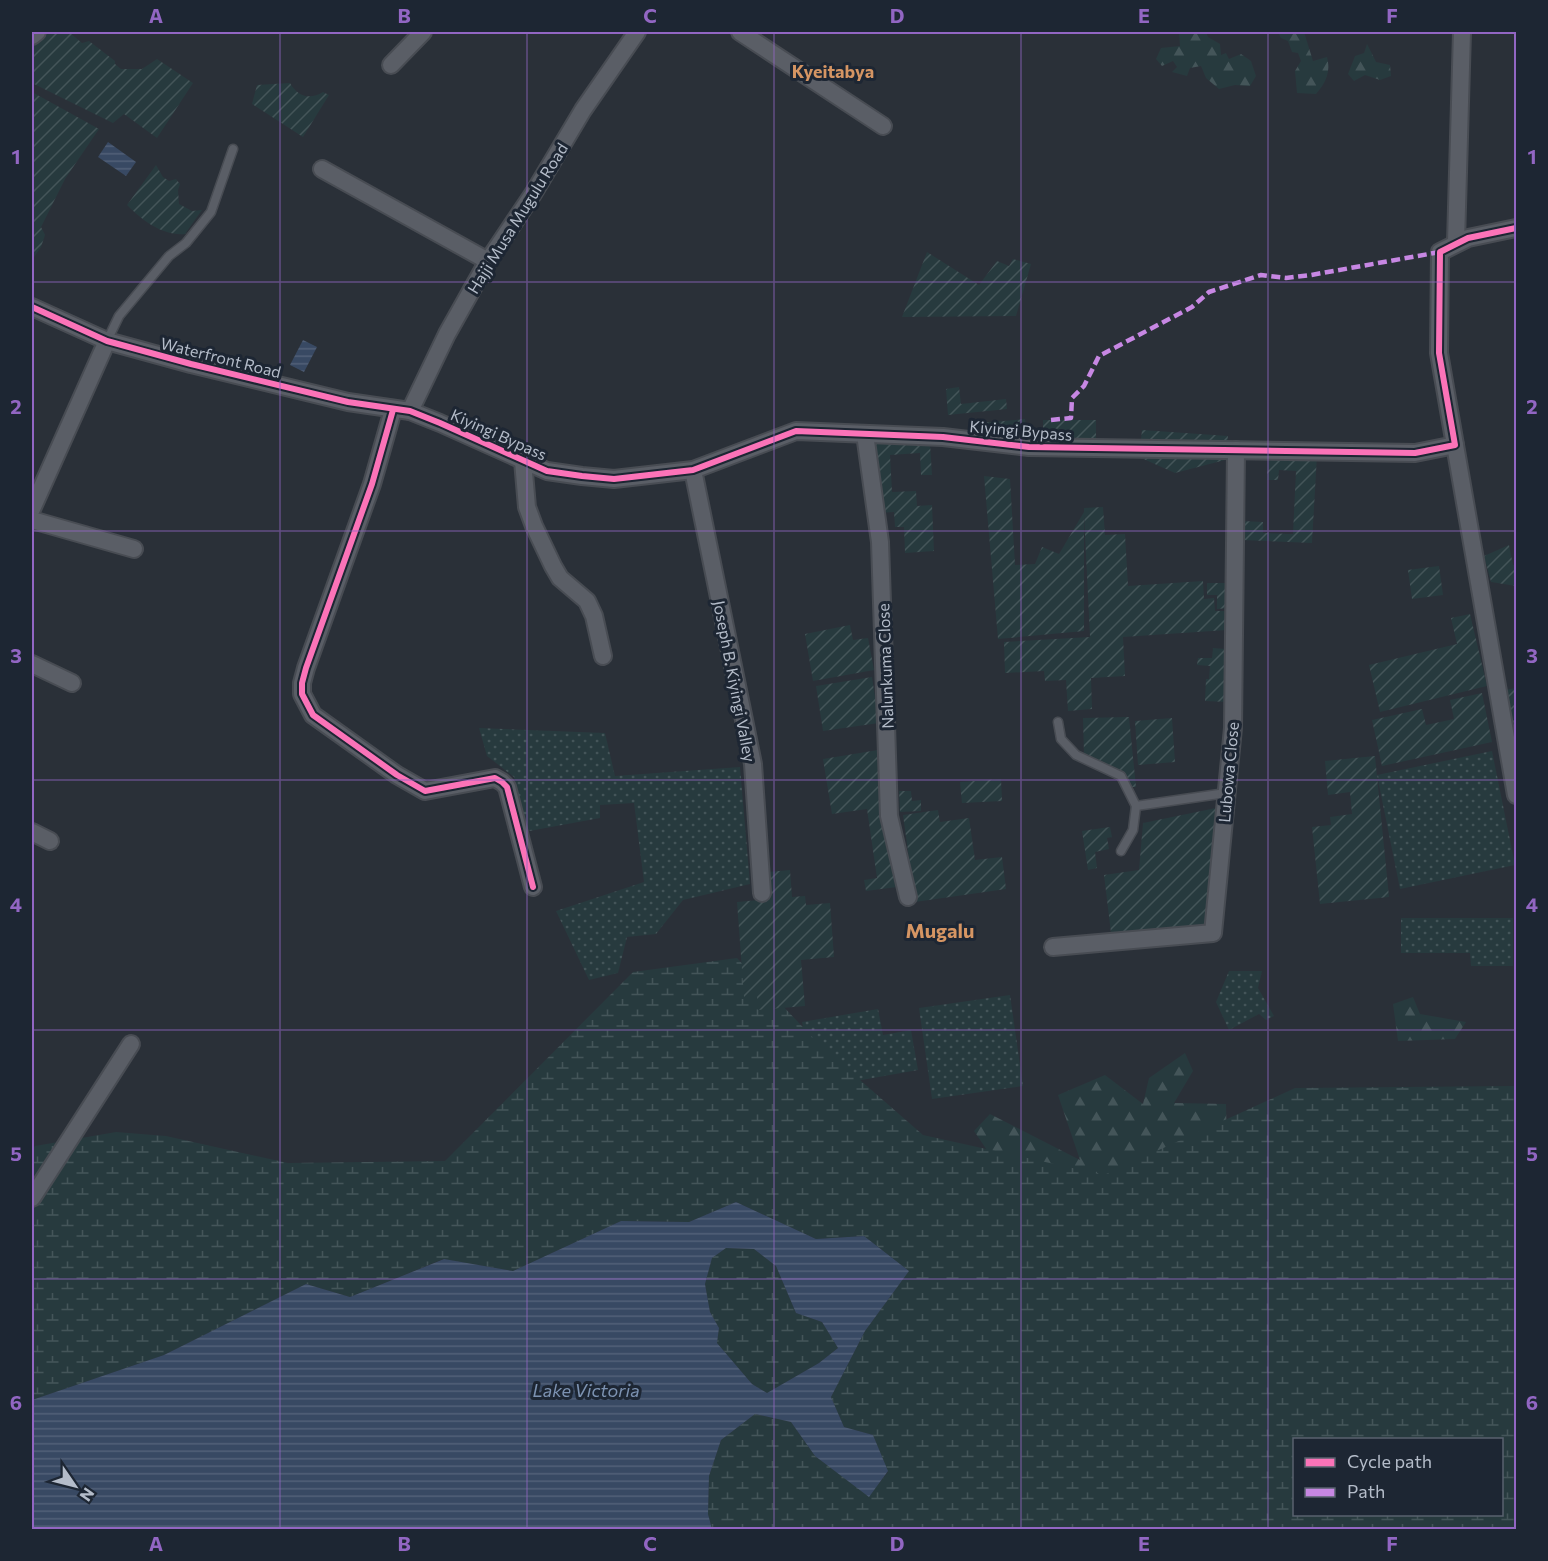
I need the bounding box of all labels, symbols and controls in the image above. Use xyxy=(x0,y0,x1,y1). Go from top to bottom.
text: A xyxy=(149,3,163,27)
text: B xyxy=(397,3,411,27)
text: C xyxy=(643,3,657,27)
text: D xyxy=(890,3,904,27)
text: E xyxy=(1138,3,1150,27)
text: F xyxy=(1386,3,1398,27)
district label: Kyeitabya xyxy=(792,60,874,82)
street label: Hajji Musa Mugulu Road xyxy=(463,139,571,297)
text: 1 xyxy=(11,144,21,168)
text: 1 xyxy=(1527,144,1537,168)
street label: Waterfront Road xyxy=(159,333,283,381)
text: 2 xyxy=(10,394,22,418)
text: 2 xyxy=(1526,394,1538,418)
street label: Kiyingi Bypass xyxy=(448,404,550,464)
street label: Kiyingi Bypass xyxy=(969,416,1073,444)
street label: Joseph B. Kiyingi Valley xyxy=(710,599,760,763)
street label: Nalunkuma Close xyxy=(873,603,897,729)
text: 3 xyxy=(10,643,22,667)
text: 3 xyxy=(1526,643,1538,667)
street label: Lubowa Close xyxy=(1214,721,1242,823)
text: 4 xyxy=(10,892,22,916)
text: 4 xyxy=(1526,892,1538,916)
district label: Mugalu xyxy=(906,918,974,942)
text: 5 xyxy=(10,1141,22,1165)
text: 5 xyxy=(1526,1141,1538,1165)
water label: Lake Victoria xyxy=(532,1379,640,1401)
text: 6 xyxy=(10,1390,22,1414)
text: 6 xyxy=(1526,1390,1538,1414)
legend xyxy=(1293,1438,1503,1516)
text: Cycle path xyxy=(1347,1450,1432,1472)
north arrow xyxy=(45,1456,105,1516)
text: Path xyxy=(1347,1480,1385,1502)
text: N xyxy=(76,1485,99,1505)
text: A xyxy=(149,1531,163,1555)
text: B xyxy=(397,1531,411,1555)
text: C xyxy=(643,1531,657,1555)
text: D xyxy=(890,1531,904,1555)
text: E xyxy=(1138,1531,1150,1555)
text: F xyxy=(1386,1531,1398,1555)

